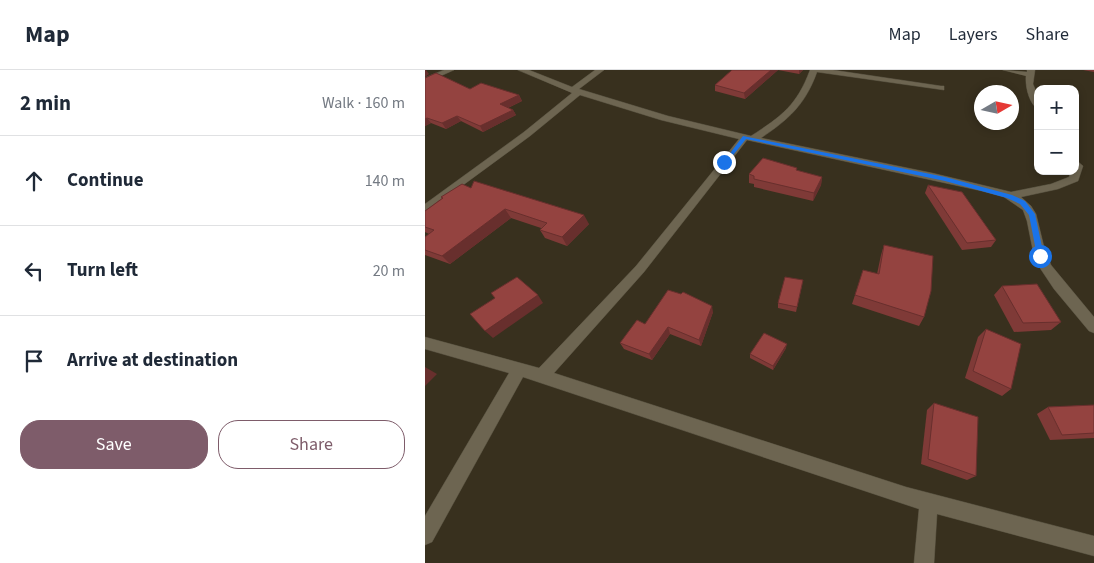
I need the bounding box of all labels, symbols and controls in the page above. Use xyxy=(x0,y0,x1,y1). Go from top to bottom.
text: Map xyxy=(25,17,70,52)
text: Map xyxy=(889,22,921,47)
text: Layers xyxy=(949,22,998,47)
text: Share xyxy=(1026,22,1069,47)
north arrow xyxy=(974,85,1019,130)
map controls xyxy=(1034,85,1079,175)
button: + xyxy=(1034,85,1079,130)
text: 2 min xyxy=(20,88,71,118)
text: Walk · 160 m xyxy=(322,92,405,114)
button: − xyxy=(1034,130,1079,175)
route end xyxy=(713,151,736,174)
icon: ahead xyxy=(20,167,48,195)
text: Continue xyxy=(67,167,144,194)
text: 140 m xyxy=(365,170,405,192)
route start xyxy=(1029,245,1052,268)
icon: left xyxy=(20,257,48,285)
text: Turn left xyxy=(67,257,138,284)
text: 20 m xyxy=(373,260,405,282)
icon: arrive xyxy=(20,347,48,375)
text: Arrive at destination xyxy=(67,347,238,374)
button: Save xyxy=(20,420,208,469)
button: Share xyxy=(218,420,405,469)

